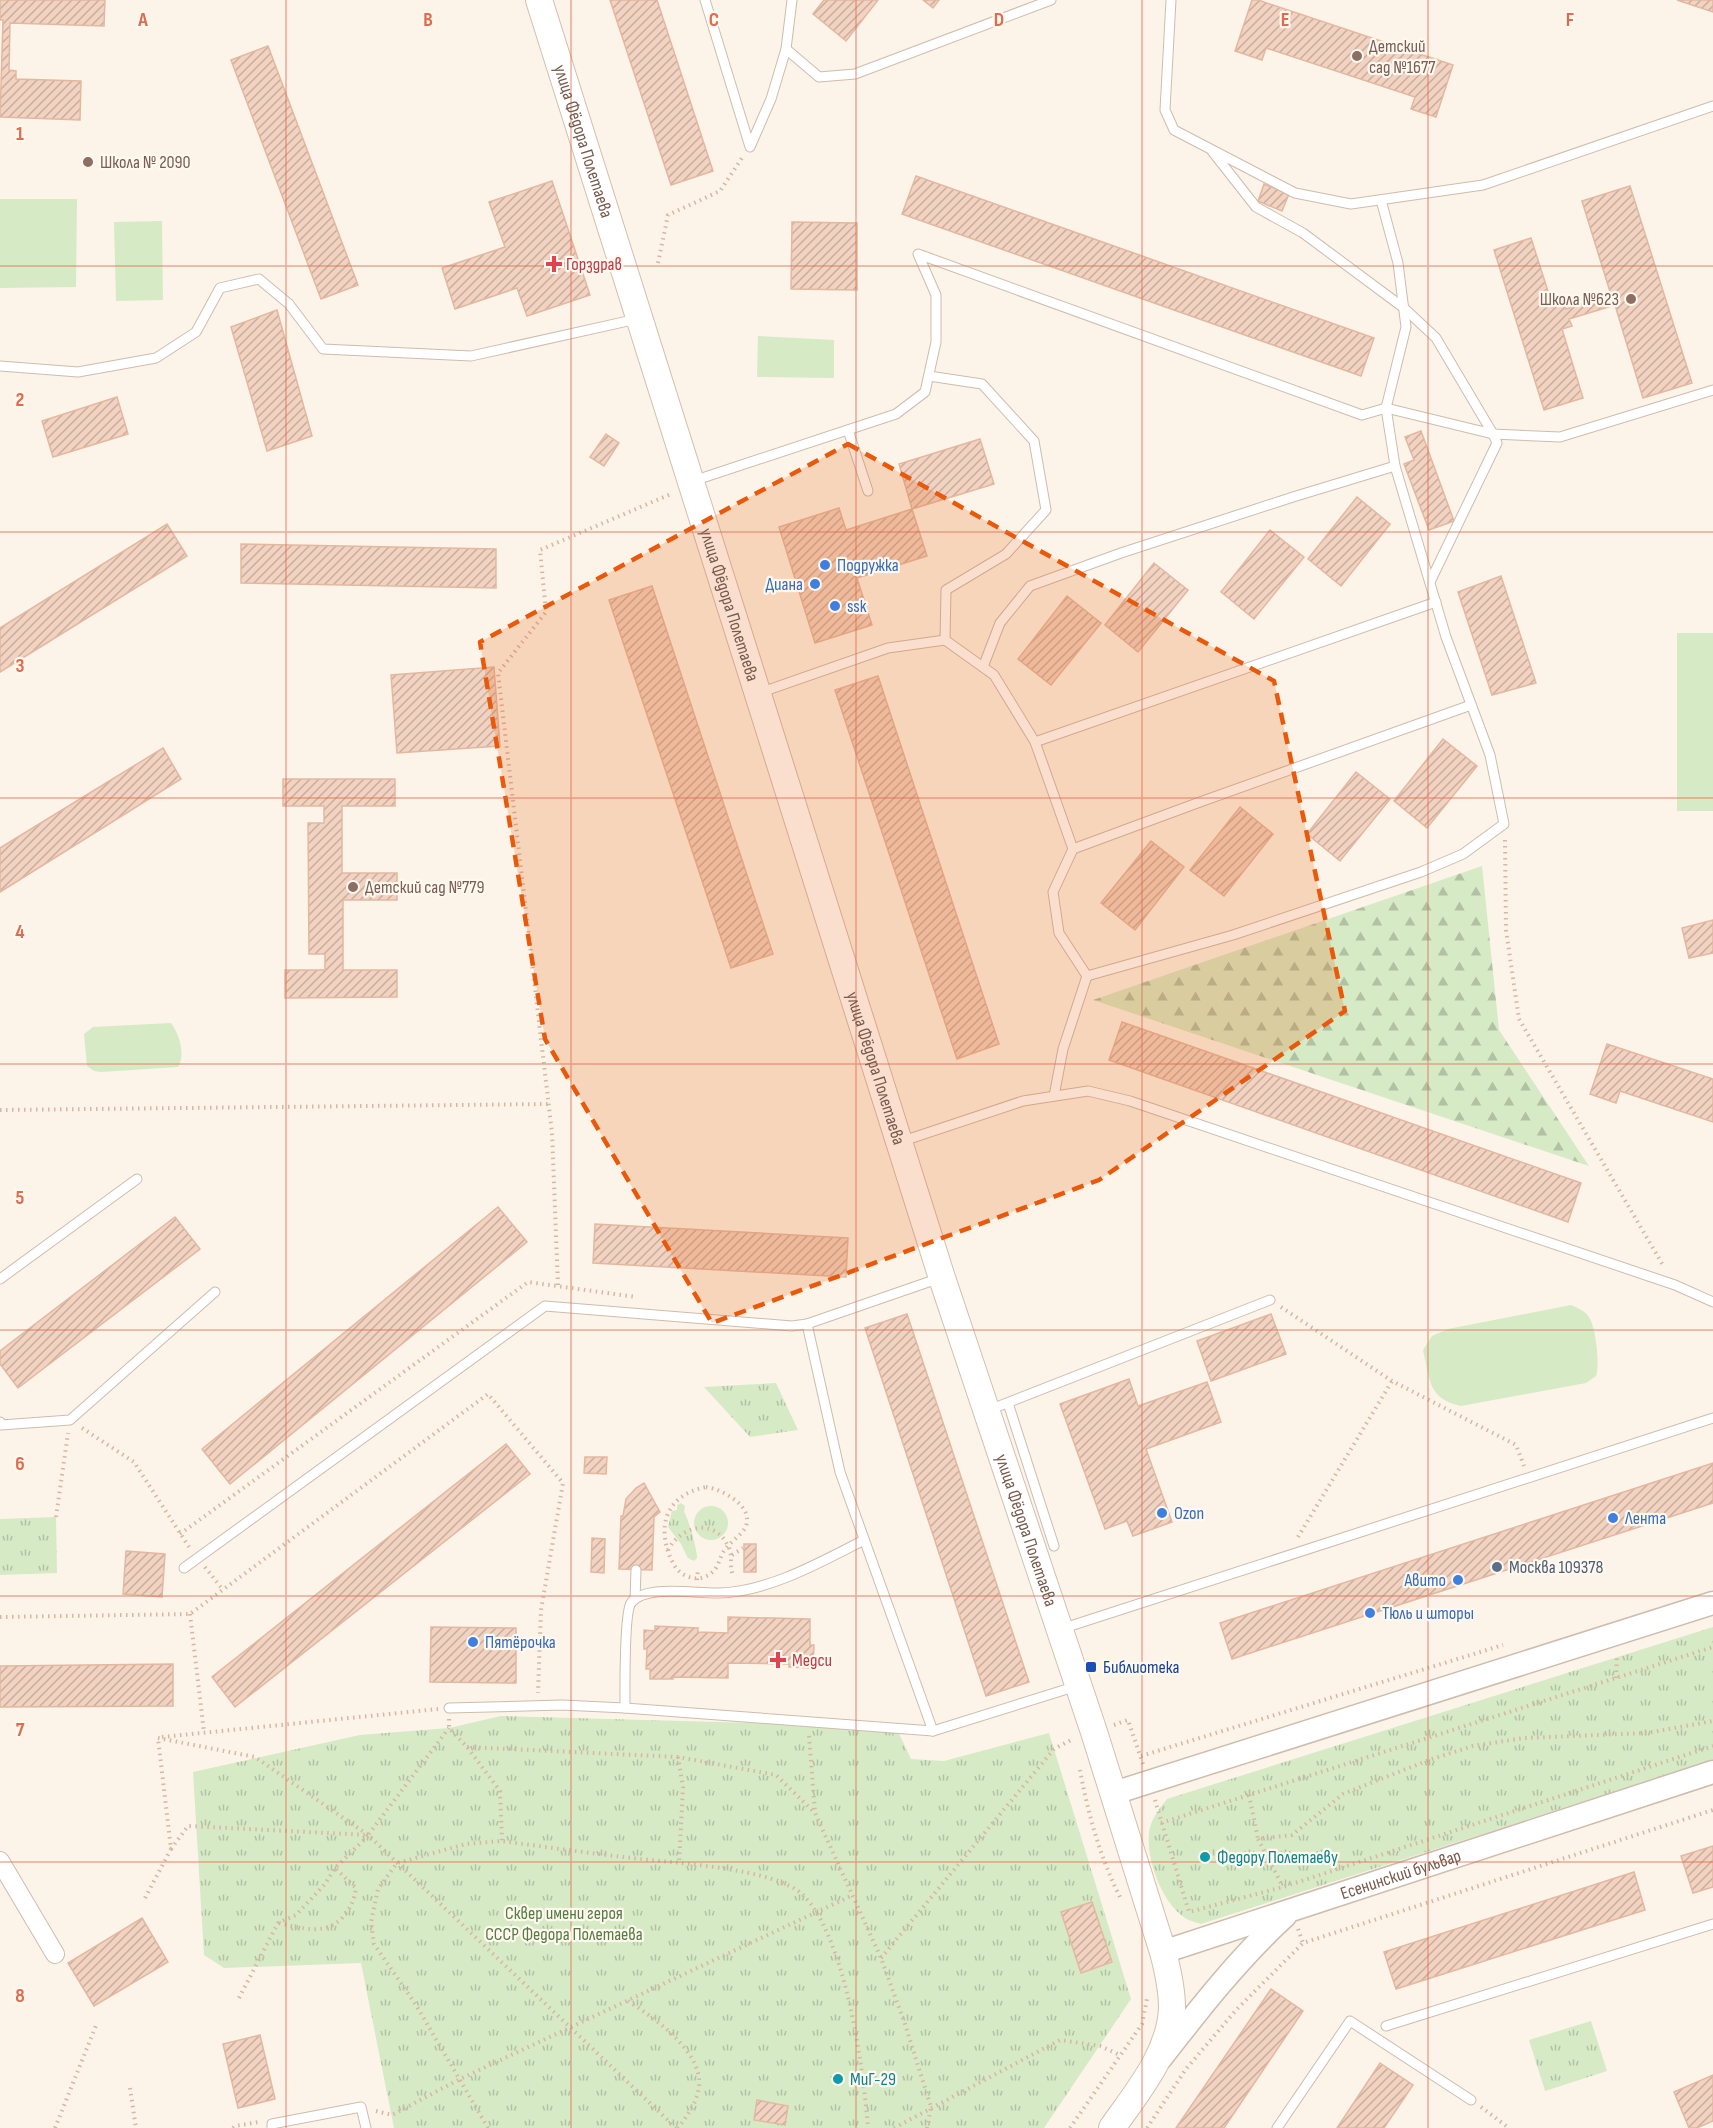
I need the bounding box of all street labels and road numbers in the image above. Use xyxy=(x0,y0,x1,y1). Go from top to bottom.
street label: улица Фёдора Полетаева xyxy=(549,62,617,220)
street label: улица Фёдора Полетаева xyxy=(695,526,763,684)
street label: улица Фёдора Полетаева xyxy=(841,989,909,1147)
street label: улица Фёдора Полетаева xyxy=(991,1451,1061,1609)
street label: Есенинский бульвар xyxy=(1338,1845,1464,1904)

